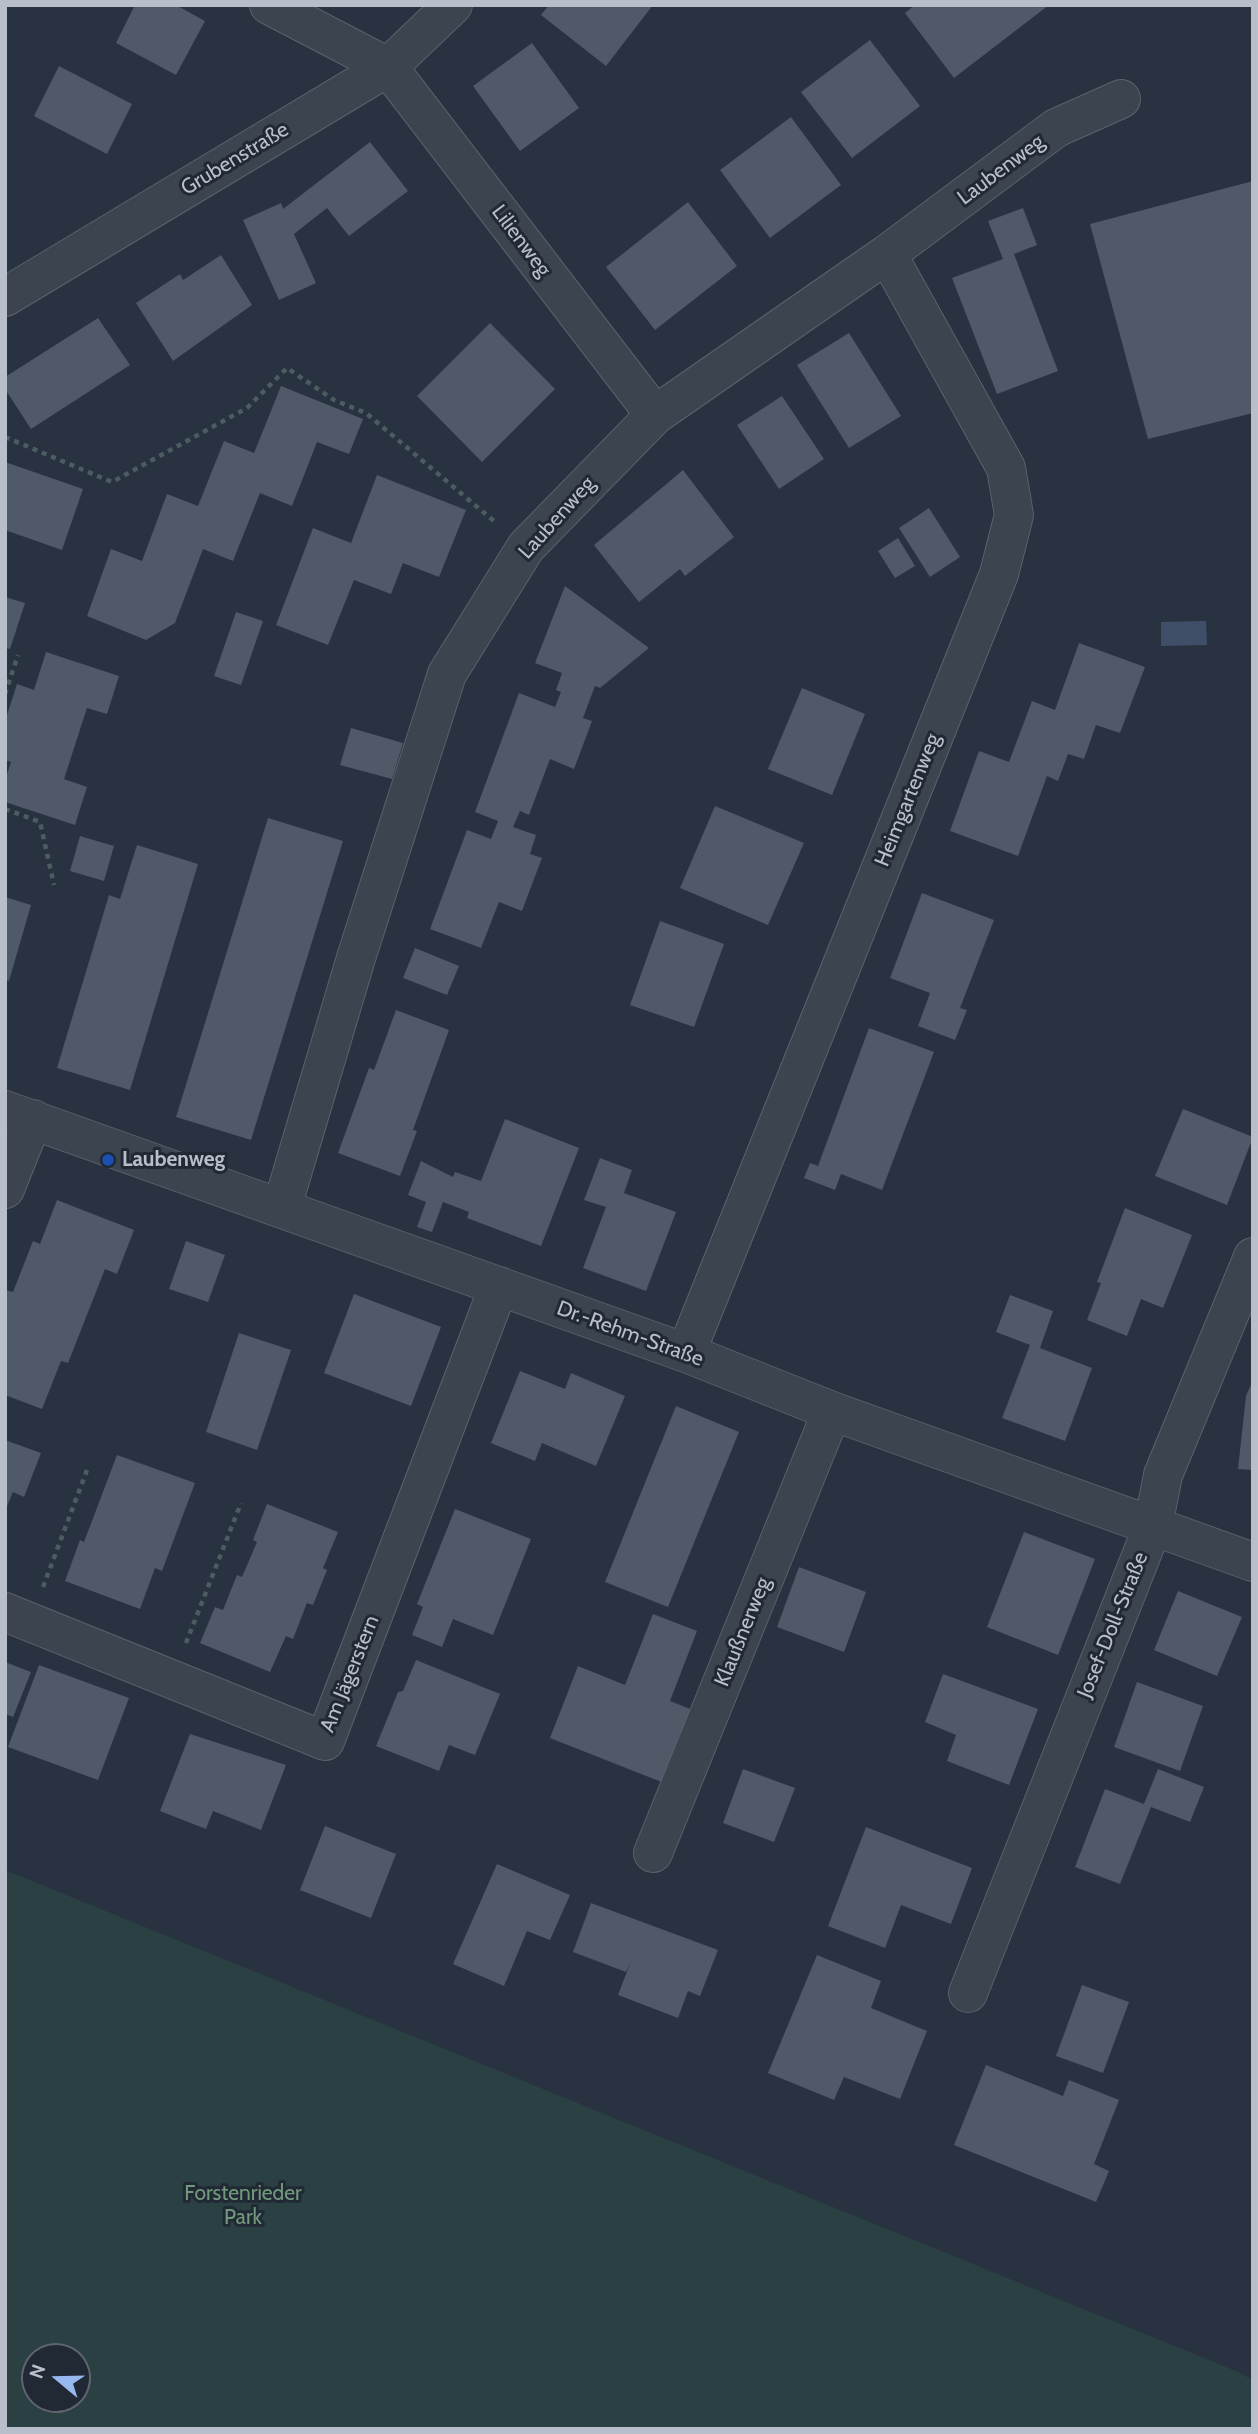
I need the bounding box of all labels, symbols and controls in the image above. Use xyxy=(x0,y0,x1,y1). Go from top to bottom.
street label: Grubenstraße xyxy=(177,117,293,201)
street label: Laubenweg xyxy=(953,129,1049,211)
street label: Lilienweg xyxy=(486,200,556,282)
street label: Laubenweg xyxy=(514,472,600,564)
street label: Heimgartenweg xyxy=(870,730,946,870)
place label: Laubenweg xyxy=(122,1147,225,1173)
marker: Laubenweg xyxy=(100,1152,116,1168)
street label: Dr.-Rehm-Straße xyxy=(553,1296,707,1372)
street label: Josef-Doll-Straße xyxy=(1072,1548,1154,1702)
street label: Klaußnerweg xyxy=(710,1574,776,1690)
street label: Am Jägerstern xyxy=(315,1612,385,1736)
park label: Forstenrieder Park xyxy=(184,2181,302,2231)
north arrow xyxy=(21,2343,91,2413)
text: N xyxy=(25,2362,51,2382)

